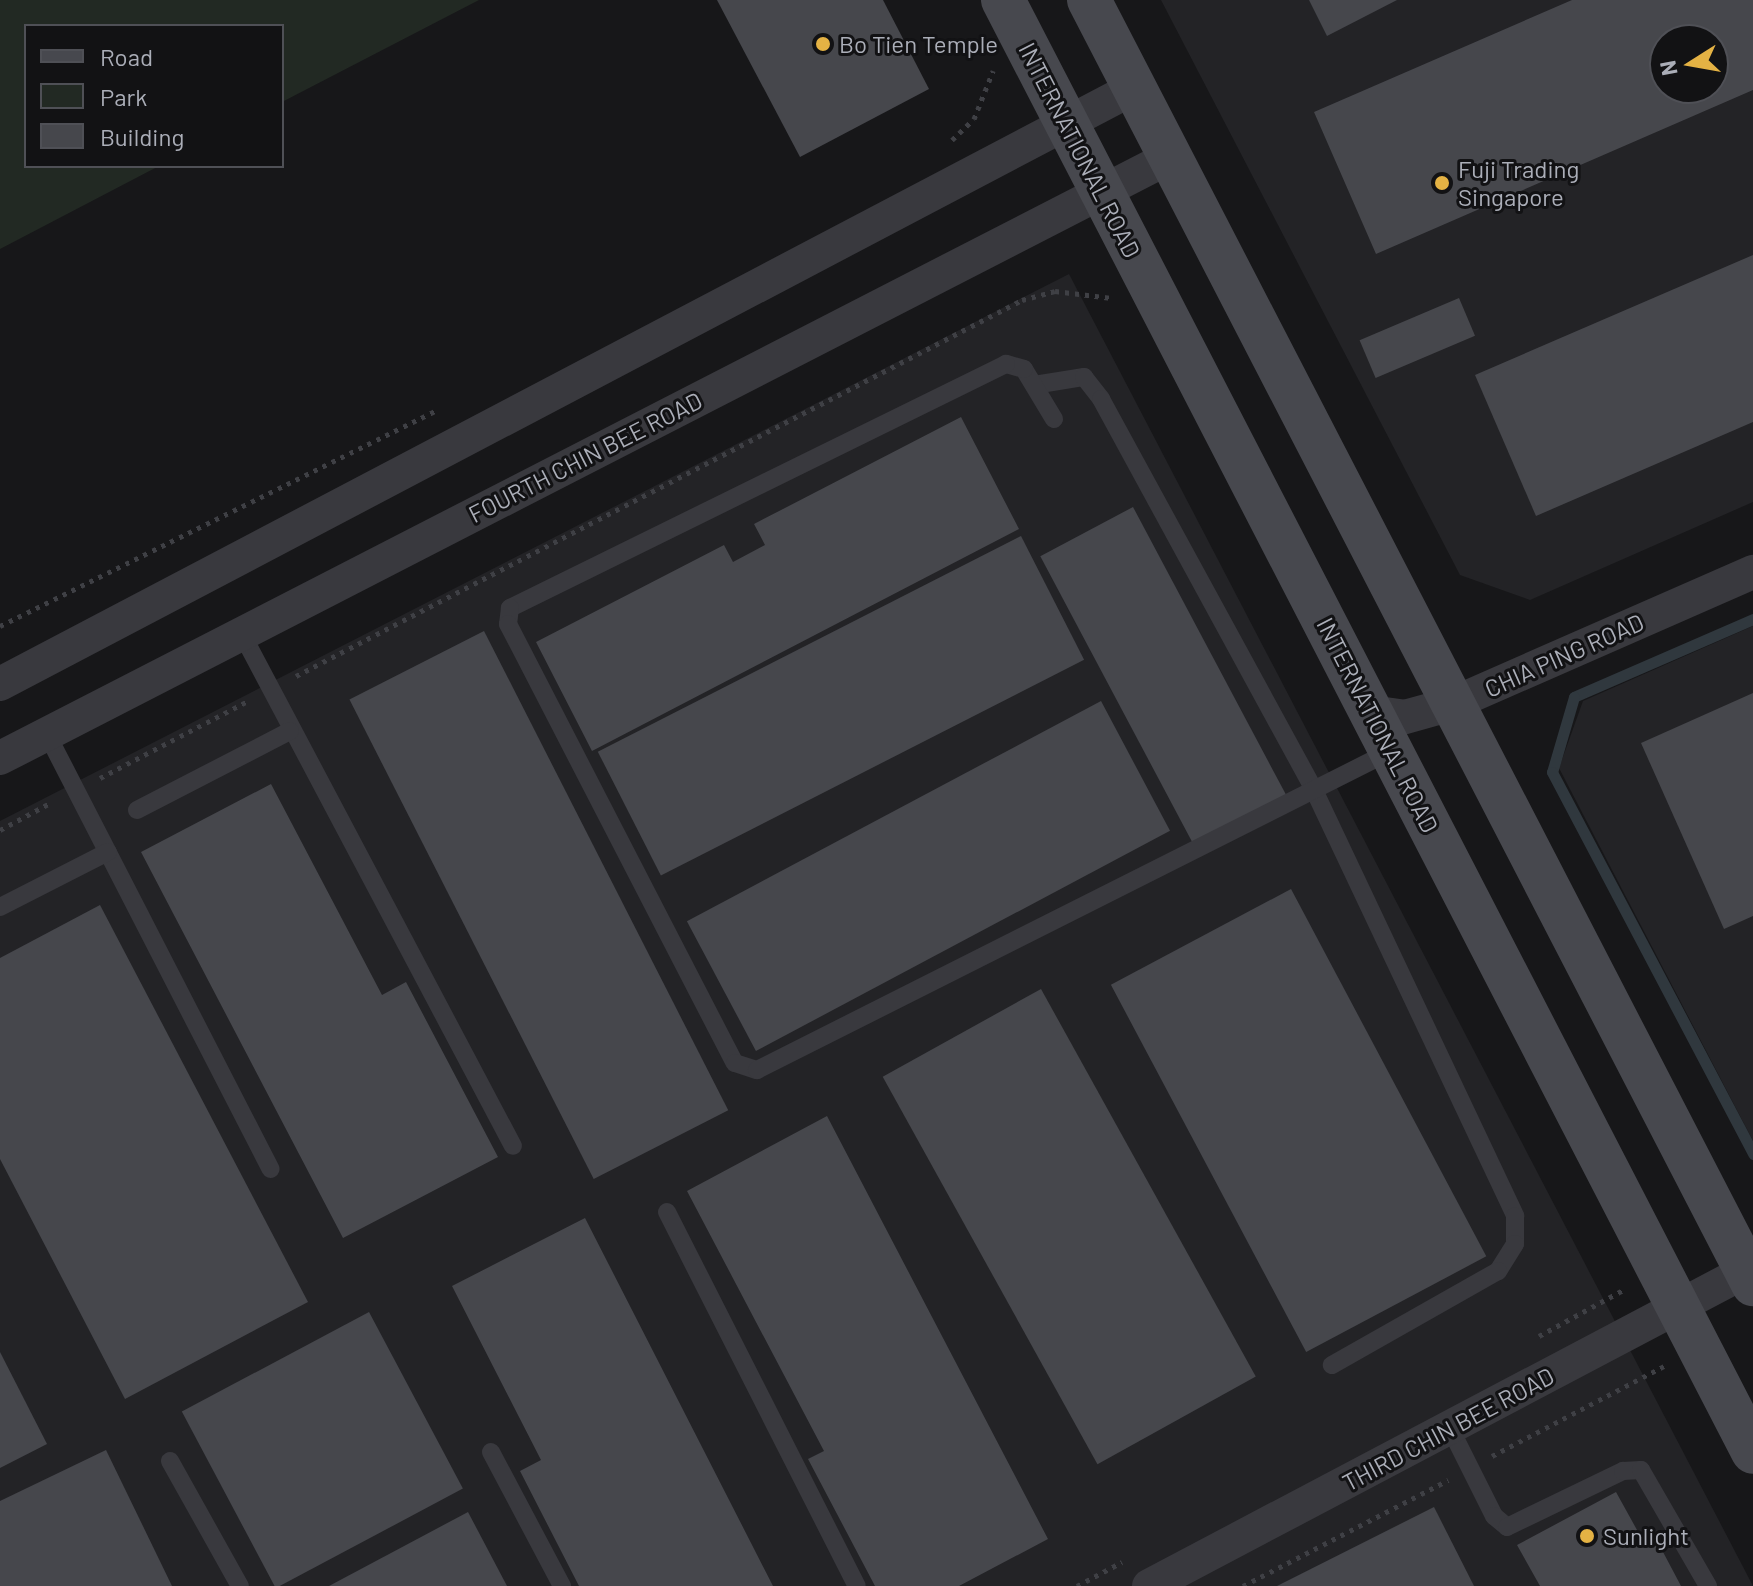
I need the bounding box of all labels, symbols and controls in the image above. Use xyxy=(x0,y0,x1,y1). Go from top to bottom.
legend xyxy=(24,24,284,168)
north arrow xyxy=(1649,24,1729,104)
place label: Bo Tien Temple xyxy=(839,30,998,58)
marker: Bo Tien Temple xyxy=(814,35,832,53)
street label: INTERNATIONAL ROAD xyxy=(1013,38,1147,262)
text: Road xyxy=(100,42,153,71)
text: N xyxy=(1653,59,1682,78)
text: Park xyxy=(100,82,147,111)
text: Building xyxy=(100,122,184,151)
place label: Fuji Trading Singapore xyxy=(1458,155,1579,211)
marker: Fuji Trading Singapore xyxy=(1433,174,1451,192)
street label: FOURTH CHIN BEE ROAD xyxy=(463,386,707,528)
street label: CHIA PING ROAD xyxy=(1480,607,1648,703)
street label: INTERNATIONAL ROAD xyxy=(1311,613,1445,837)
street label: THIRD CHIN BEE ROAD xyxy=(1337,1361,1559,1497)
place label: Sunlight xyxy=(1603,1522,1689,1550)
marker: Sunlight xyxy=(1578,1527,1596,1545)

